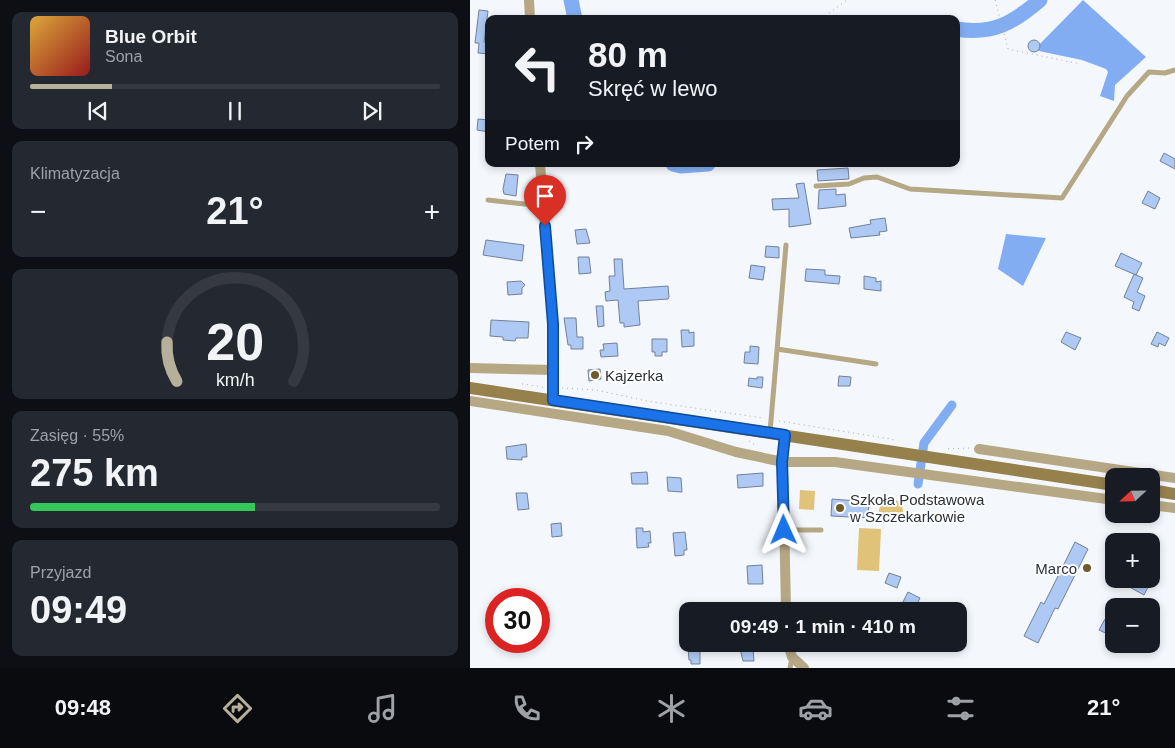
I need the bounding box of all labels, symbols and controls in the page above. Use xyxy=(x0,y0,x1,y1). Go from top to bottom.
text: Blue Orbit xyxy=(105,26,197,47)
icon: left xyxy=(505,35,570,100)
text: 80 m xyxy=(588,35,668,74)
text: Sona xyxy=(105,48,142,65)
text: Skręć w lewo xyxy=(588,76,718,101)
icon: previous xyxy=(84,97,112,125)
icon: pause xyxy=(221,97,249,125)
icon: next xyxy=(358,97,386,125)
icon: right xyxy=(570,130,598,158)
text: Potem xyxy=(505,133,560,154)
text: Klimatyzacja xyxy=(30,165,120,182)
pin xyxy=(524,175,566,226)
icon: arrive xyxy=(531,182,559,210)
text: 21° xyxy=(206,190,264,232)
text: − xyxy=(30,196,46,227)
text: + xyxy=(424,196,440,227)
text: 20 xyxy=(206,313,264,371)
place label: Kajzerka xyxy=(605,367,664,384)
marker: Kajzerka xyxy=(589,369,601,381)
text: km/h xyxy=(216,370,254,390)
text: Zasięg · 55% xyxy=(30,427,124,444)
text: 275 km xyxy=(30,452,159,494)
north arrow xyxy=(1105,468,1160,522)
map controls xyxy=(1105,468,1160,653)
place label: Szkoła Podstawowa w Szczekarkowie xyxy=(849,491,985,525)
marker: Szkoła Podstawowa w Szczekarkowie xyxy=(834,502,846,514)
position arrow xyxy=(757,503,809,555)
button: + xyxy=(1105,533,1160,588)
place label: Marco xyxy=(1035,560,1077,577)
marker: Marco xyxy=(1081,562,1093,574)
text: Przyjazd xyxy=(30,564,91,581)
speed limit sign: 30 xyxy=(485,588,550,653)
text: 09:49 xyxy=(30,589,127,631)
button: − xyxy=(1105,598,1160,653)
text: 09:49 · 1 min · 410 m xyxy=(730,616,916,637)
icon: directions xyxy=(220,691,255,726)
icon: music xyxy=(365,691,400,726)
icon: phone xyxy=(509,691,544,726)
icon: climate xyxy=(654,691,689,726)
icon: car xyxy=(798,691,833,726)
icon: filters xyxy=(943,691,978,726)
text: 09:48 xyxy=(55,695,111,720)
text: 21° xyxy=(1087,695,1120,720)

